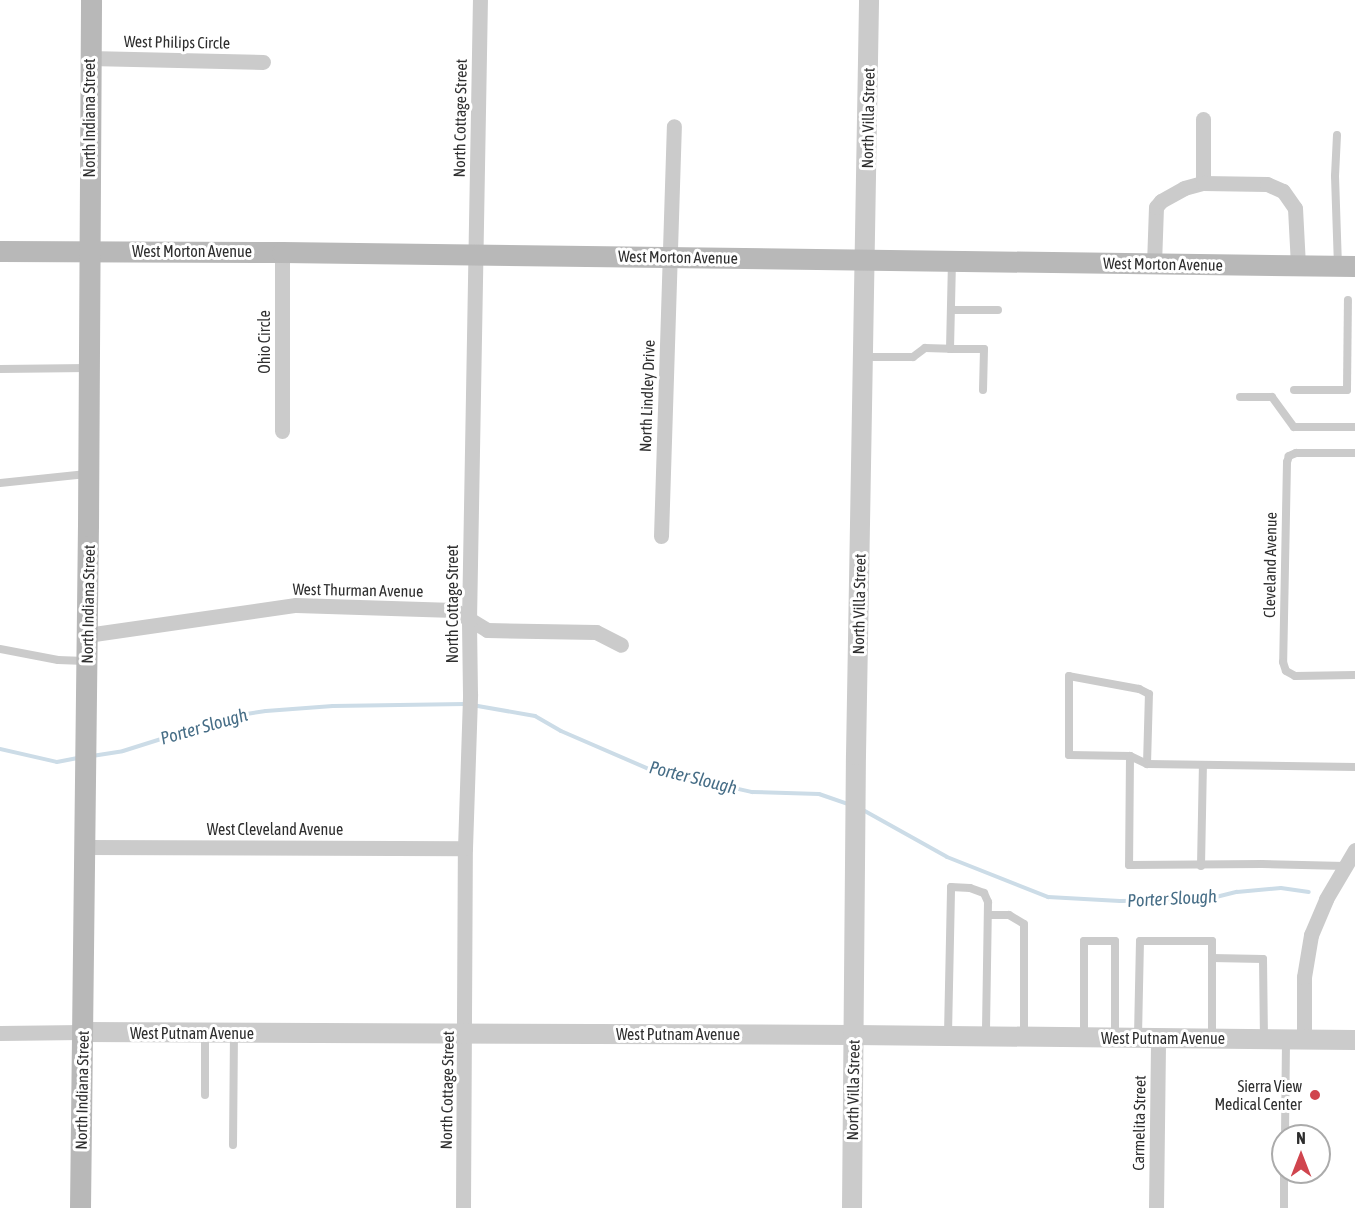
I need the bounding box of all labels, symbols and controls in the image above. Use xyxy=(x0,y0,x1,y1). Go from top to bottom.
street label: West Philips Circle xyxy=(124,31,230,53)
street label: North Indiana Street xyxy=(79,58,99,178)
street label: North Cottage Street xyxy=(449,59,471,177)
street label: North Villa Street xyxy=(858,67,878,169)
street label: West Morton Avenue xyxy=(132,241,252,261)
street label: West Morton Avenue xyxy=(618,246,738,268)
street label: West Morton Avenue xyxy=(1103,253,1223,275)
street label: Ohio Circle xyxy=(254,310,274,374)
street label: North Lindley Drive xyxy=(635,340,659,452)
street label: Cleveland Avenue xyxy=(1259,512,1281,618)
street label: North Indiana Street xyxy=(77,544,99,664)
street label: North Cottage Street xyxy=(442,545,462,663)
street label: North Villa Street xyxy=(849,553,869,655)
street label: West Thurman Avenue xyxy=(292,579,424,601)
water label: Porter Slough xyxy=(158,704,250,750)
water label: Porter Slough xyxy=(647,757,739,799)
street label: West Cleveland Avenue xyxy=(207,819,343,839)
water label: Porter Slough xyxy=(1127,886,1217,912)
street label: West Putnam Avenue xyxy=(130,1023,254,1043)
street label: West Putnam Avenue xyxy=(616,1024,740,1044)
street label: West Putnam Avenue xyxy=(1101,1028,1225,1048)
street label: North Indiana Street xyxy=(71,1030,93,1150)
street label: North Cottage Street xyxy=(436,1031,458,1149)
street label: North Villa Street xyxy=(843,1039,863,1141)
street label: Carmelita Street xyxy=(1129,1075,1149,1171)
place label: Sierra View Medical Center xyxy=(1214,1076,1302,1114)
marker: Sierra View Medical Center xyxy=(1306,1086,1324,1104)
north arrow xyxy=(1271,1124,1331,1184)
text: N xyxy=(1296,1129,1306,1147)

